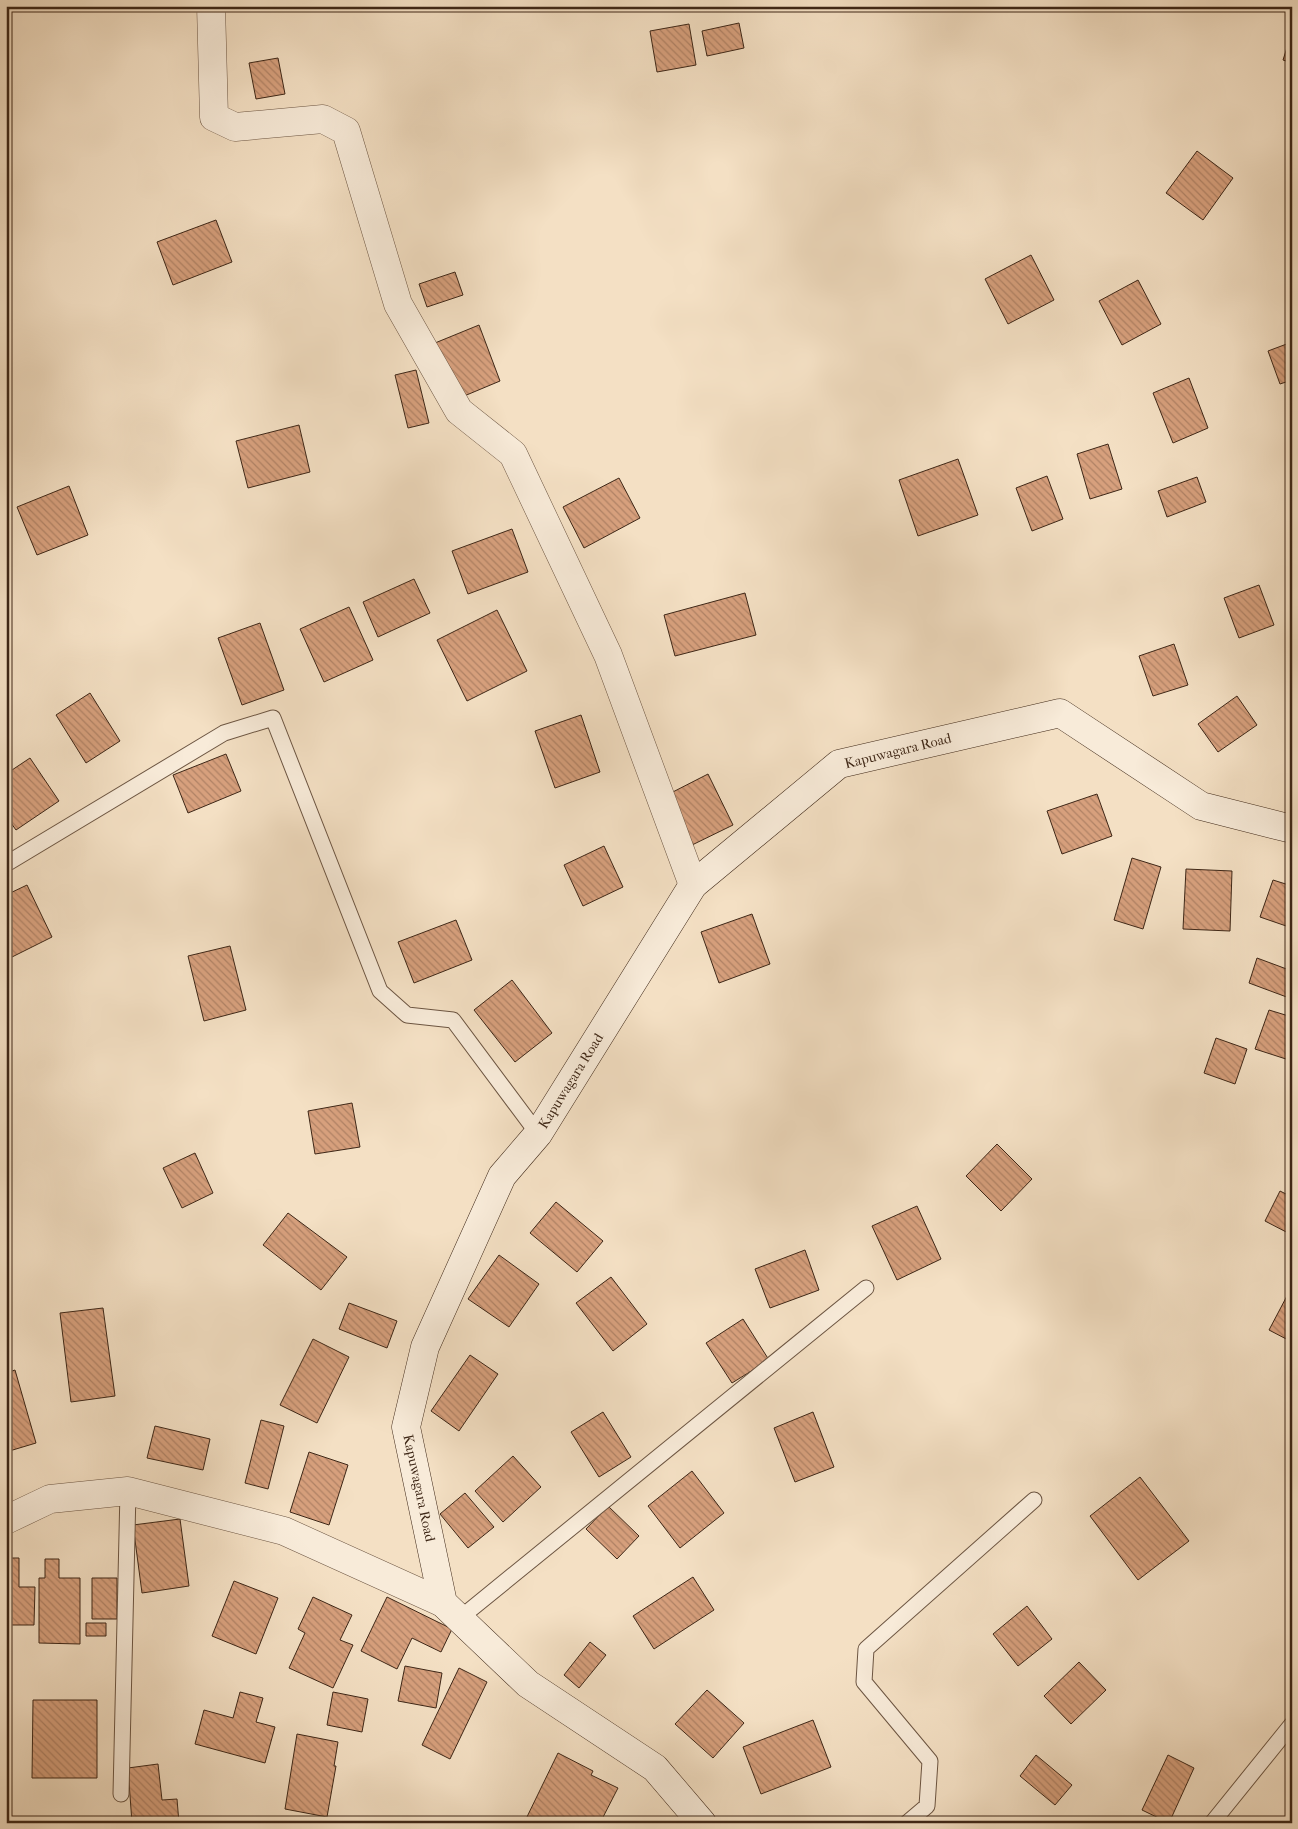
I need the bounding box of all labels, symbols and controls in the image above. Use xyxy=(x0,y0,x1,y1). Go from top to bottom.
street label: Kapuwagara Road xyxy=(843,729,954,772)
street label: Kapuwagara Road xyxy=(535,1030,607,1132)
street label: Kapuwagara Road xyxy=(399,1433,439,1544)

